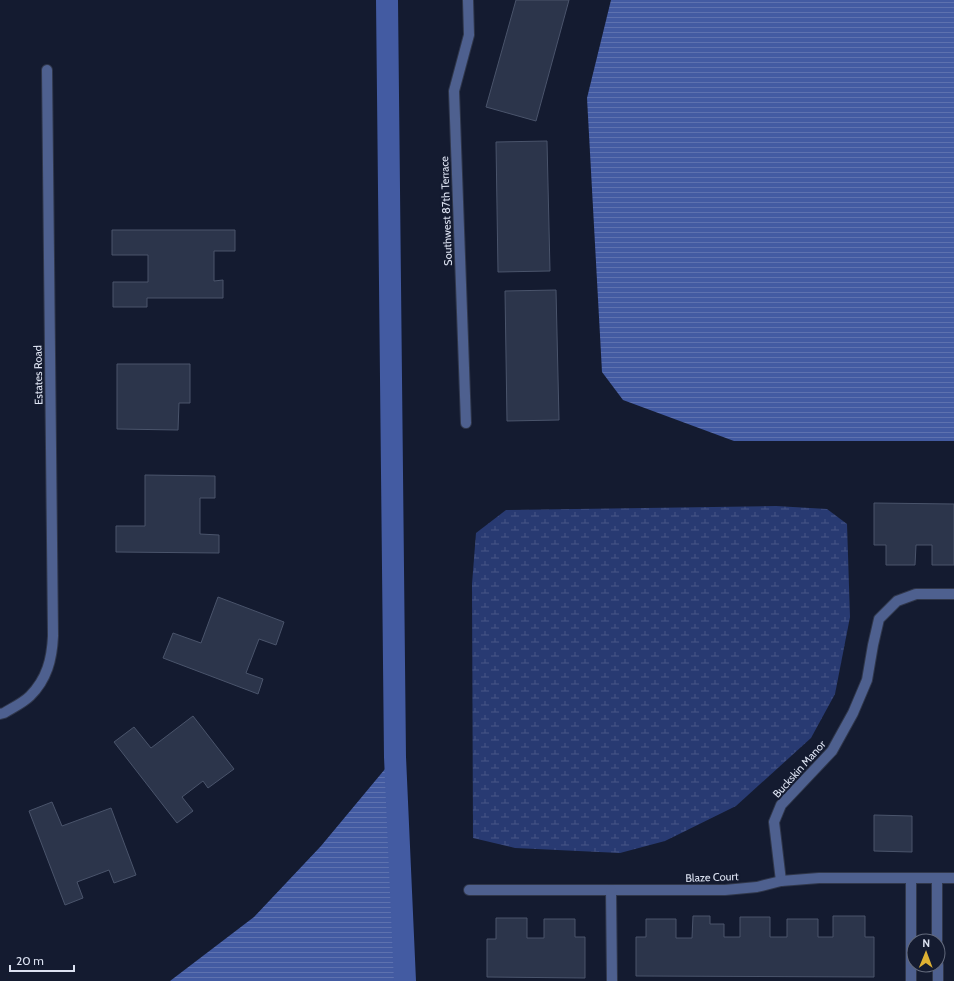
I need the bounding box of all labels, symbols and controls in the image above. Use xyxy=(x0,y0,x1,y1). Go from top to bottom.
street label: Southwest 87th Terrace xyxy=(437,156,455,266)
street label: Estates Road xyxy=(30,345,46,405)
street label: Buckskin Manor xyxy=(770,737,829,801)
street label: Blaze Court xyxy=(685,869,739,885)
north arrow xyxy=(906,933,946,973)
text: N xyxy=(922,936,930,950)
scale bar xyxy=(10,947,74,973)
text: 20 m xyxy=(16,953,44,968)

